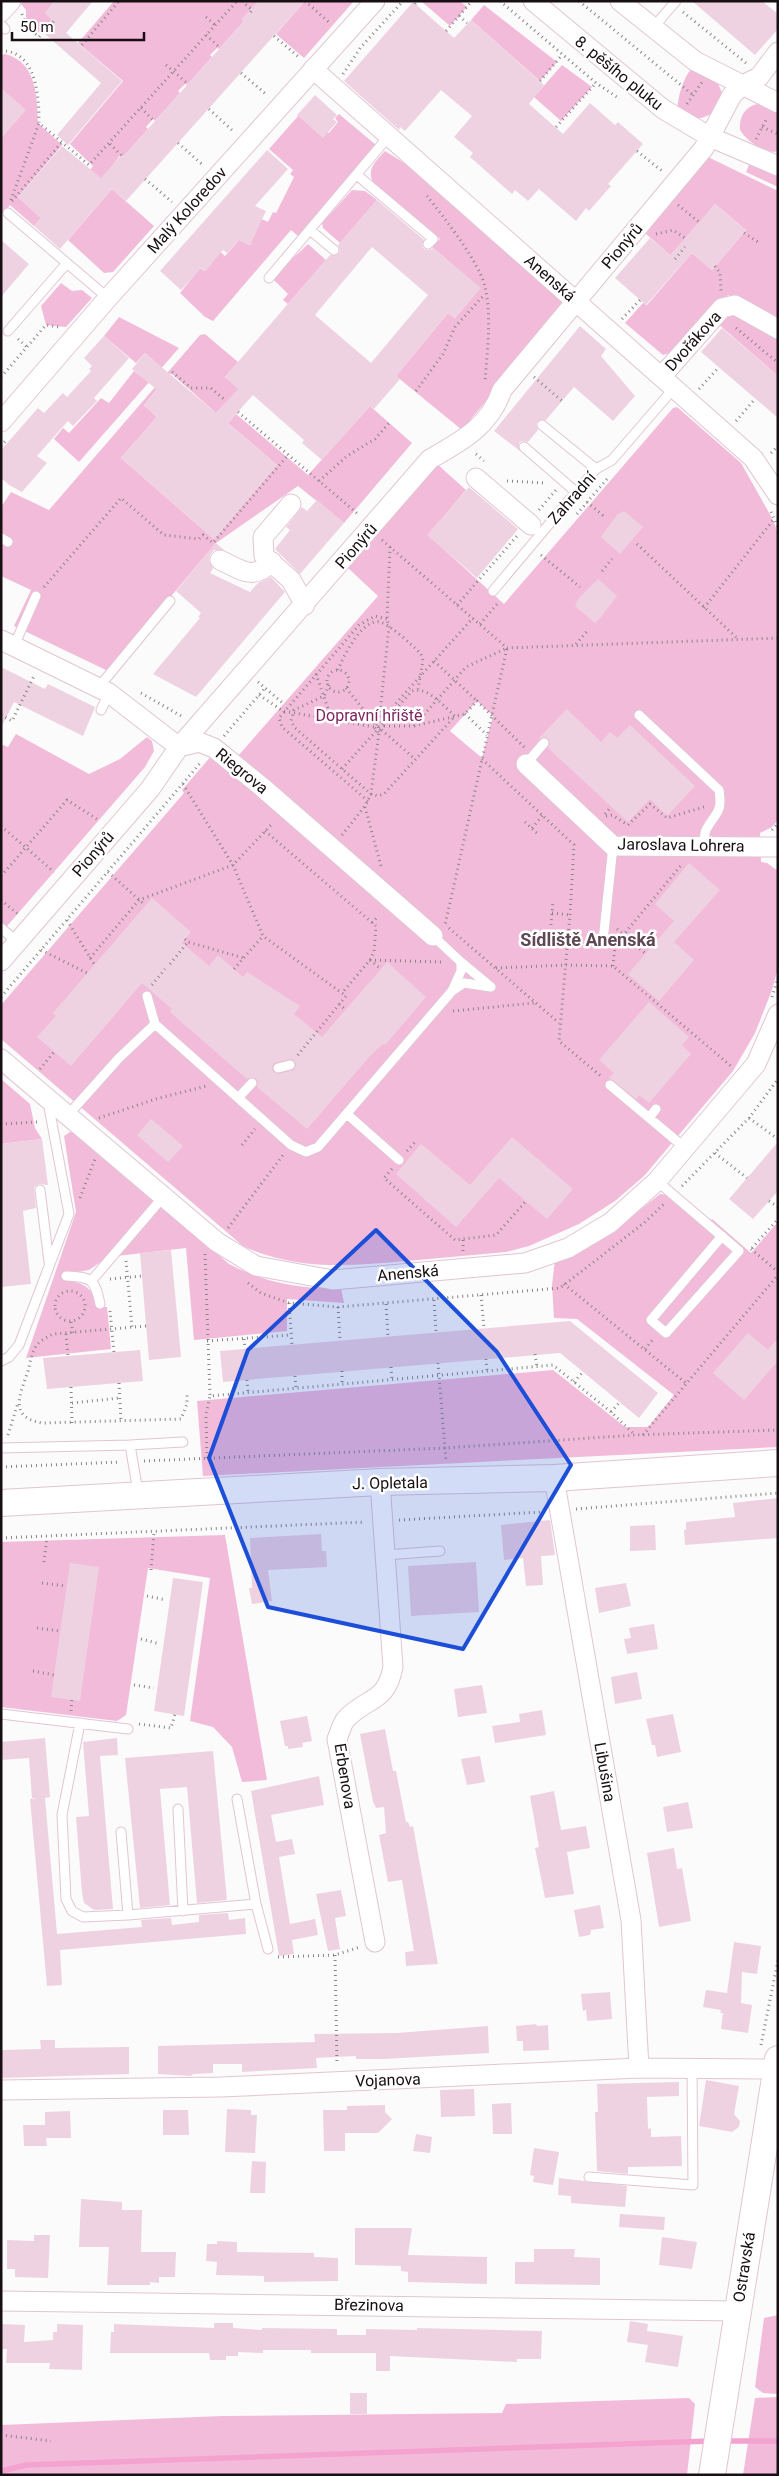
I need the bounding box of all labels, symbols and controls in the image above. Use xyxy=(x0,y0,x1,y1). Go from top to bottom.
scale bar xyxy=(12,10,145,42)
text: 50 m xyxy=(20,18,54,36)
street label: 8. pěšího pluku xyxy=(571,32,667,114)
street label: Malý Koloredov xyxy=(143,163,231,257)
street label: Pionýrů xyxy=(597,219,647,273)
street label: Anenská xyxy=(520,251,580,305)
street label: Dvořákova xyxy=(661,307,725,375)
street label: Zahradní xyxy=(544,467,600,528)
street label: Pionýrů xyxy=(331,519,381,573)
park label: Dopravní hřiště xyxy=(316,706,422,725)
street label: Riegrova xyxy=(212,744,272,798)
street label: Pionýrů xyxy=(68,827,118,881)
street label: Jaroslava Lohrera xyxy=(617,834,745,856)
district label: Sídliště Anenská xyxy=(520,929,656,950)
street label: Anenská xyxy=(376,1261,440,1285)
street label: J. Opletala xyxy=(352,1473,428,1493)
street label: Libušina xyxy=(590,1741,620,1803)
street label: Erbenova xyxy=(330,1742,360,1810)
street label: Vojanova xyxy=(355,2069,421,2091)
street label: Ostravská xyxy=(729,2230,759,2304)
street label: Březinova xyxy=(334,2295,404,2315)

